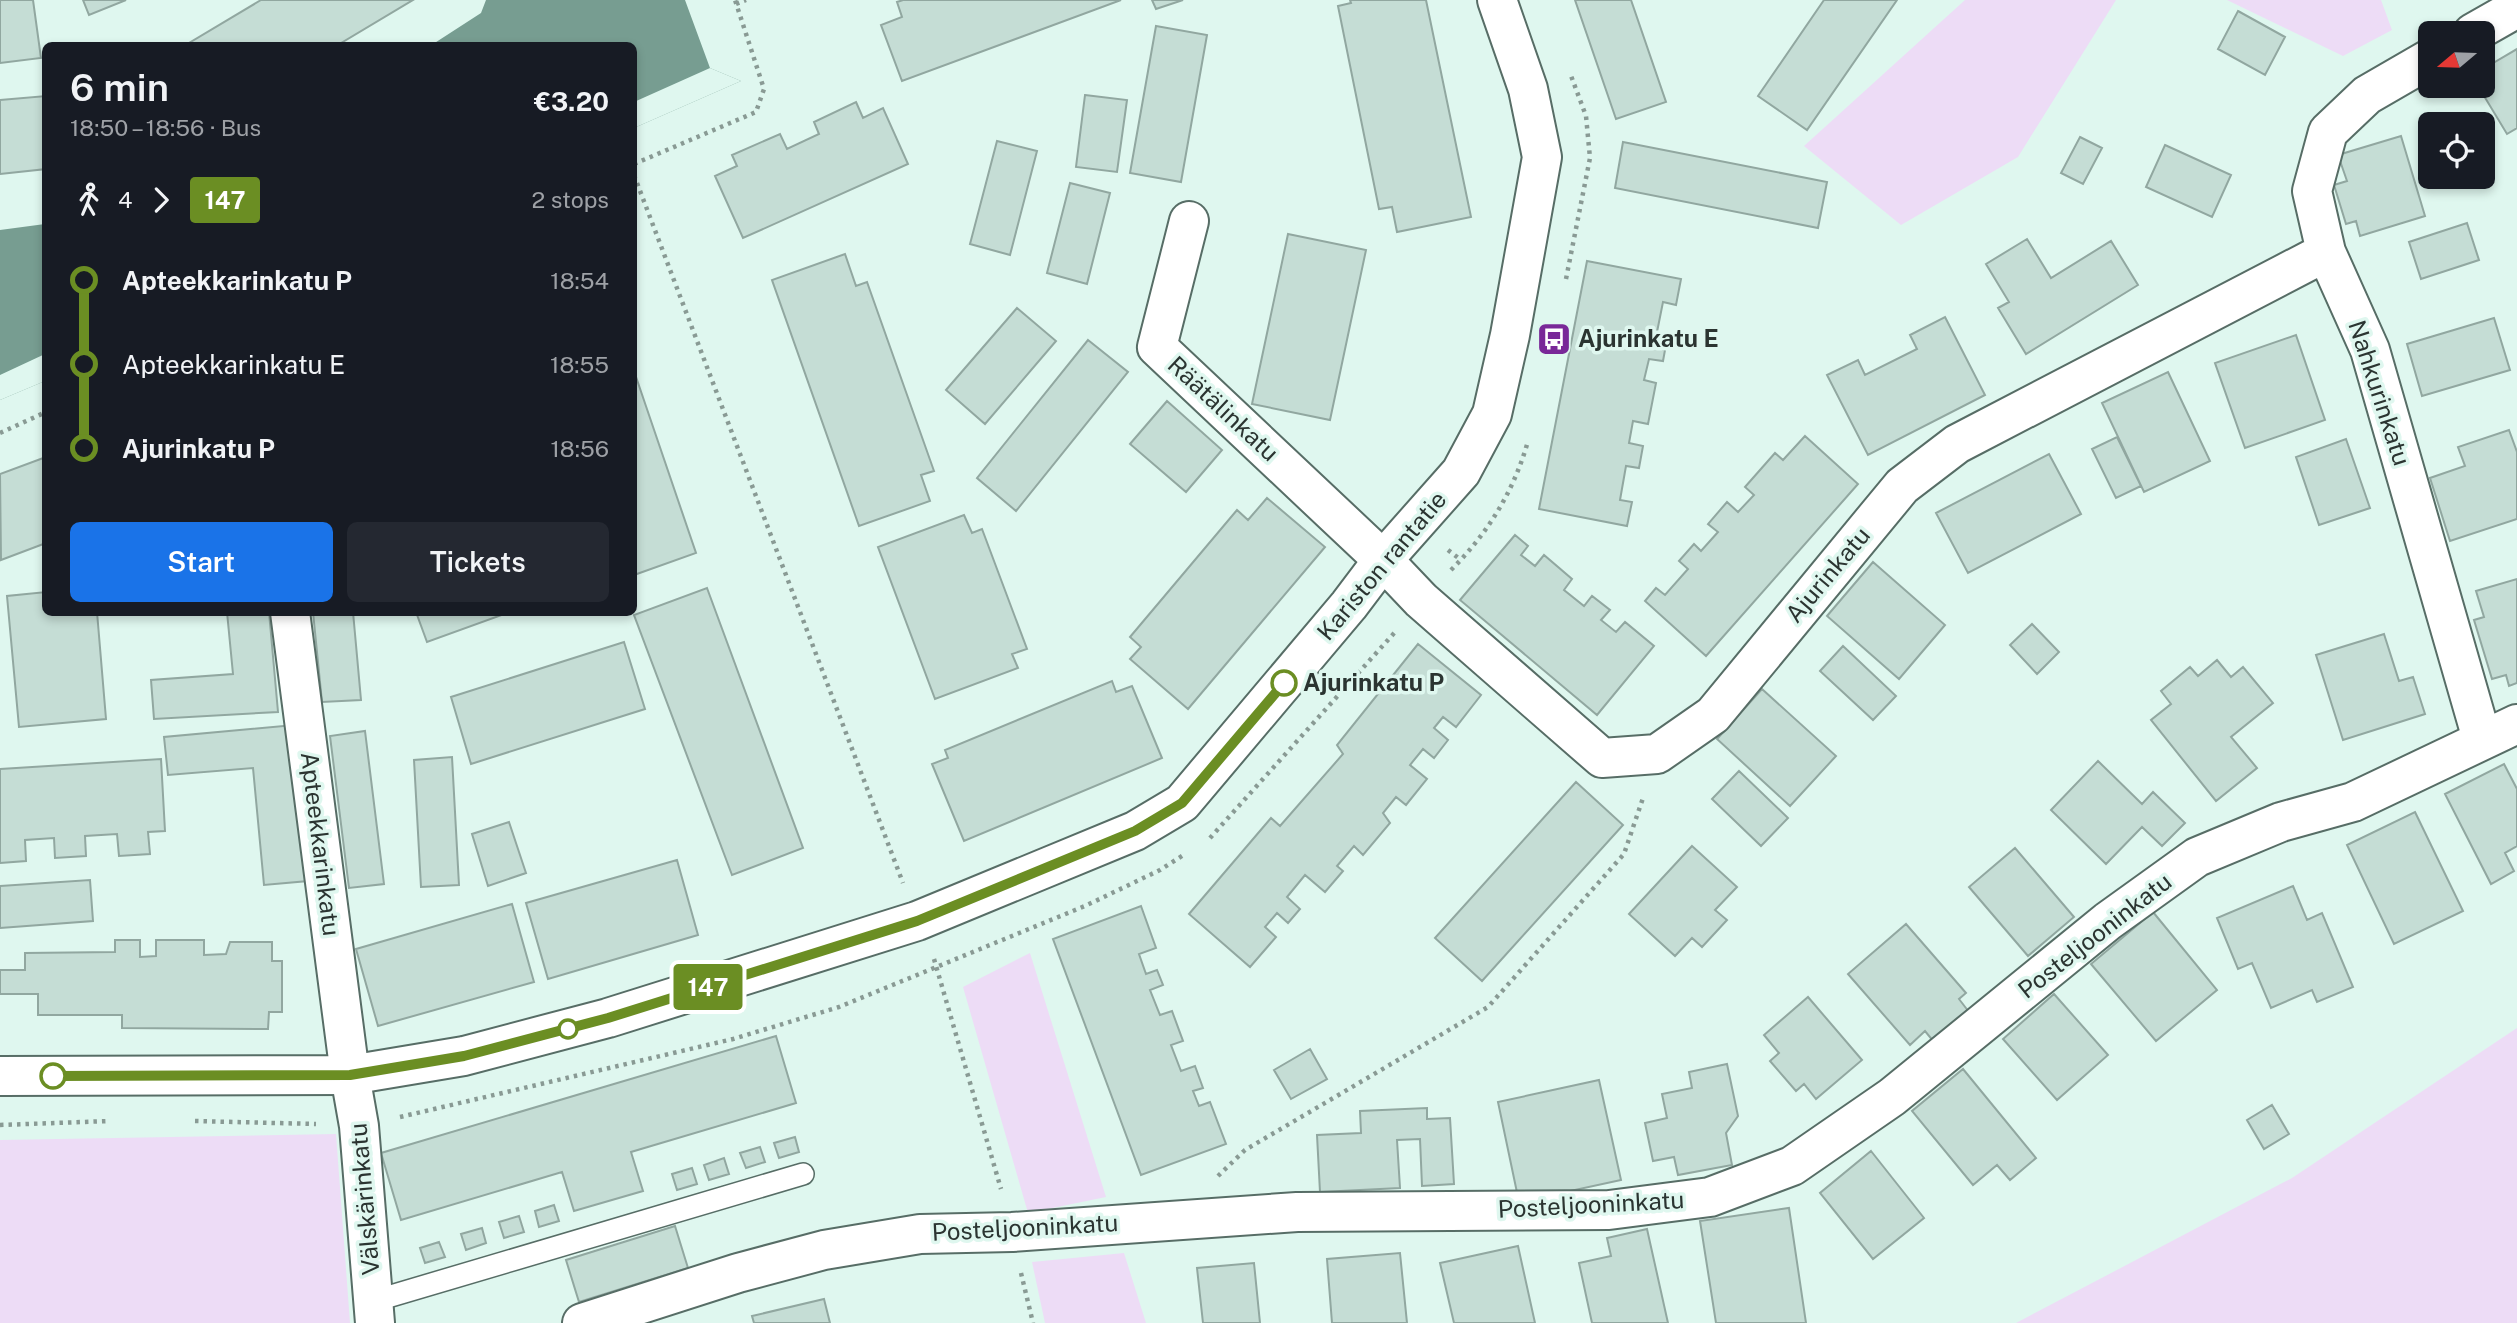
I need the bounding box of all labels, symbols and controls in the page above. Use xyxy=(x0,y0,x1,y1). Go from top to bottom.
north arrow xyxy=(2418,21,2496,98)
map controls xyxy=(2418,21,2495,189)
text: 6 min xyxy=(70,65,169,110)
text: €3.20 xyxy=(534,86,609,117)
button: locate xyxy=(2418,112,2495,189)
text: 18:50 – 18:56 · Bus xyxy=(70,114,261,141)
icon: walk xyxy=(70,181,108,219)
icon: forward xyxy=(142,181,180,219)
text: 4 xyxy=(118,186,132,213)
text: 147 xyxy=(204,186,246,214)
text: 2 stops xyxy=(531,186,609,213)
text: Apteekkarinkatu P xyxy=(122,265,352,296)
text: 18:54 xyxy=(550,267,609,294)
street label: Nahkurinkatu xyxy=(2343,317,2417,469)
bus stop icon: Ajurinkatu E xyxy=(1535,320,1573,358)
place label: Ajurinkatu E xyxy=(1578,324,1719,352)
text: Apteekkarinkatu E xyxy=(122,349,345,380)
street label: Räätälinkatu xyxy=(1163,350,1285,466)
text: 18:55 xyxy=(550,351,609,378)
text: Ajurinkatu P xyxy=(122,433,275,464)
text: 18:56 xyxy=(551,435,609,462)
street label: Kariston rantatie xyxy=(1311,485,1452,645)
street label: Ajurinkatu xyxy=(1779,521,1875,628)
button: Start xyxy=(70,522,333,602)
button: Tickets xyxy=(347,522,609,602)
place label: Ajurinkatu P xyxy=(1303,668,1444,696)
marker: Ajurinkatu P xyxy=(1271,670,1297,696)
street label: Apteekkarinkatu xyxy=(296,750,346,938)
street label: Posteljooninkatu xyxy=(2012,867,2177,1004)
line badge: 147 xyxy=(668,964,748,1010)
text: 147 xyxy=(687,973,729,1001)
unlabelled marker xyxy=(558,1019,578,1039)
unlabelled marker xyxy=(40,1063,66,1089)
street label: Välskärinkatu xyxy=(343,1122,385,1276)
street label: Posteljooninkatu xyxy=(1497,1185,1685,1223)
street label: Posteljooninkatu xyxy=(931,1208,1119,1246)

